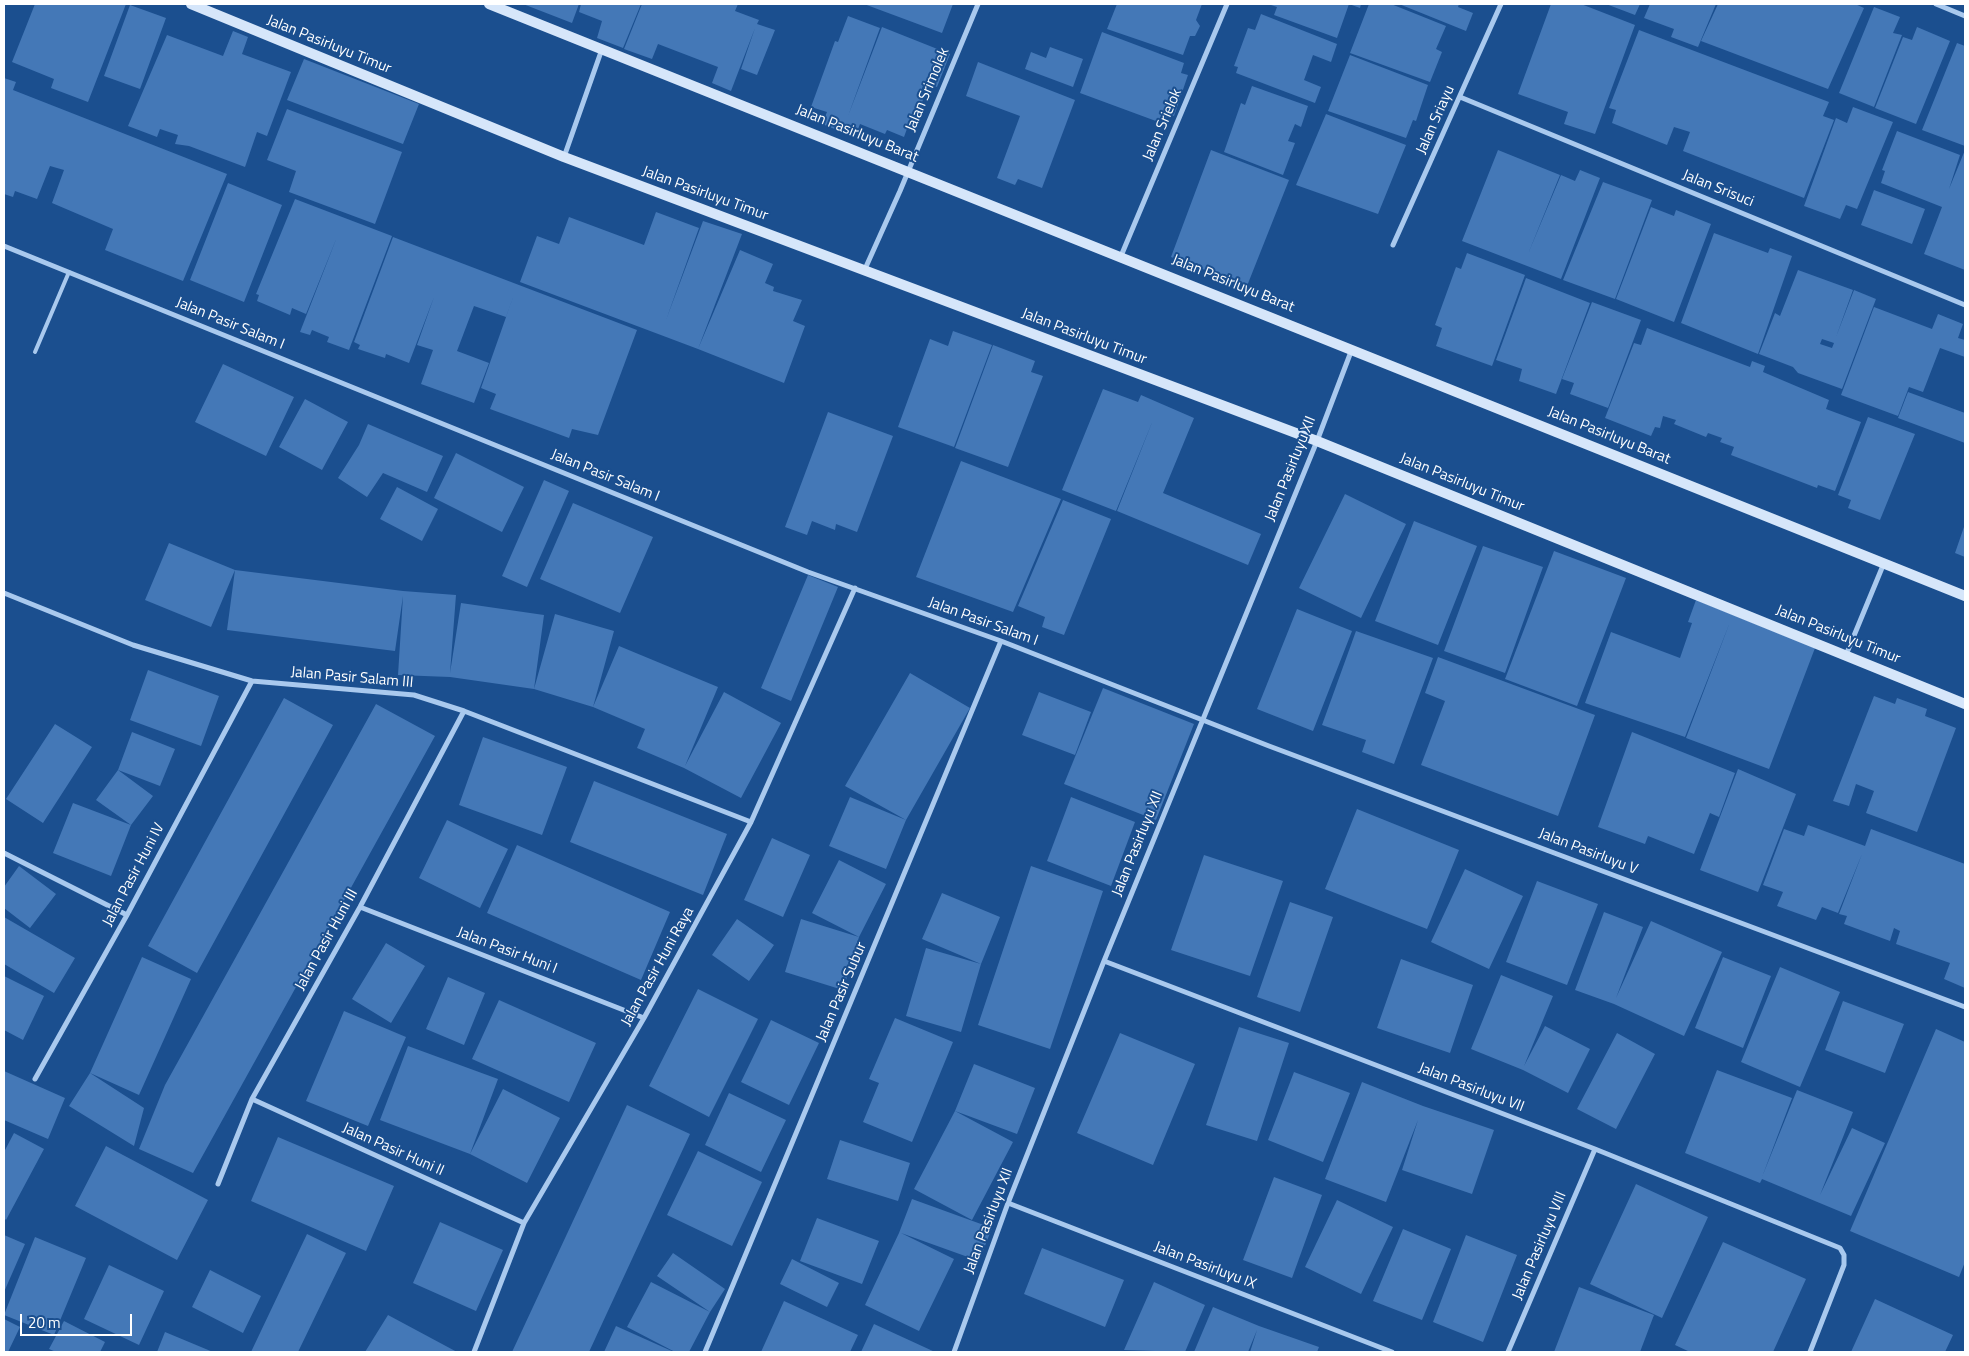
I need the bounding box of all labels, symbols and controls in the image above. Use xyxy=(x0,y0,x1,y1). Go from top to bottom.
street label: Jalan Pasirluyu Timur xyxy=(264,12,394,78)
street label: Jalan Srimolek xyxy=(902,45,954,135)
street label: Jalan Sriayu xyxy=(1413,83,1459,157)
street label: Jalan Srielok xyxy=(1140,86,1186,164)
street label: Jalan Pasirluyu Barat xyxy=(793,101,921,167)
street label: Jalan Pasirluyu Timur xyxy=(640,163,770,225)
street label: Jalan Srisuci xyxy=(1680,167,1756,211)
street label: Jalan Pasirluyu Barat xyxy=(1169,251,1297,317)
street label: Jalan Pasir Salam I xyxy=(173,294,287,354)
street label: Jalan Pasirluyu Timur xyxy=(1019,305,1149,369)
street label: Jalan Pasirluyu Barat xyxy=(1545,403,1673,469)
street label: Jalan Pasirluyu XII xyxy=(1262,414,1320,524)
street label: Jalan Pasir Salam I xyxy=(548,446,662,506)
street label: Jalan Pasirluyu Timur xyxy=(1397,450,1527,516)
street label: Jalan Pasir Salam I xyxy=(926,594,1040,650)
street label: Jalan Pasirluyu Timur xyxy=(1773,602,1903,668)
street label: Jalan Pasir Salam III xyxy=(290,664,414,692)
street label: Jalan Pasirluyu XII xyxy=(1109,789,1167,899)
street label: Jalan Pasir Huni IV xyxy=(99,820,169,930)
street label: Jalan Pasirluyu V xyxy=(1536,825,1640,879)
street label: Jalan Pasir Huni III xyxy=(292,886,362,994)
street label: Jalan Pasir Huni Raya xyxy=(618,904,698,1030)
street label: Jalan Pasir Huni I xyxy=(454,924,560,978)
street label: Jalan Pasir Subur xyxy=(813,940,871,1044)
street label: Jalan Pasirluyu VII xyxy=(1415,1060,1527,1116)
street label: Jalan Pasir Huni II xyxy=(339,1120,447,1180)
street label: Jalan Pasirluyu XII xyxy=(961,1166,1017,1276)
street label: Jalan Pasirluyu VIII xyxy=(1509,1189,1571,1303)
street label: Jalan Pasirluyu IX xyxy=(1151,1238,1259,1294)
scale bar xyxy=(22,1304,135,1336)
text: 20 m xyxy=(28,1311,61,1334)

